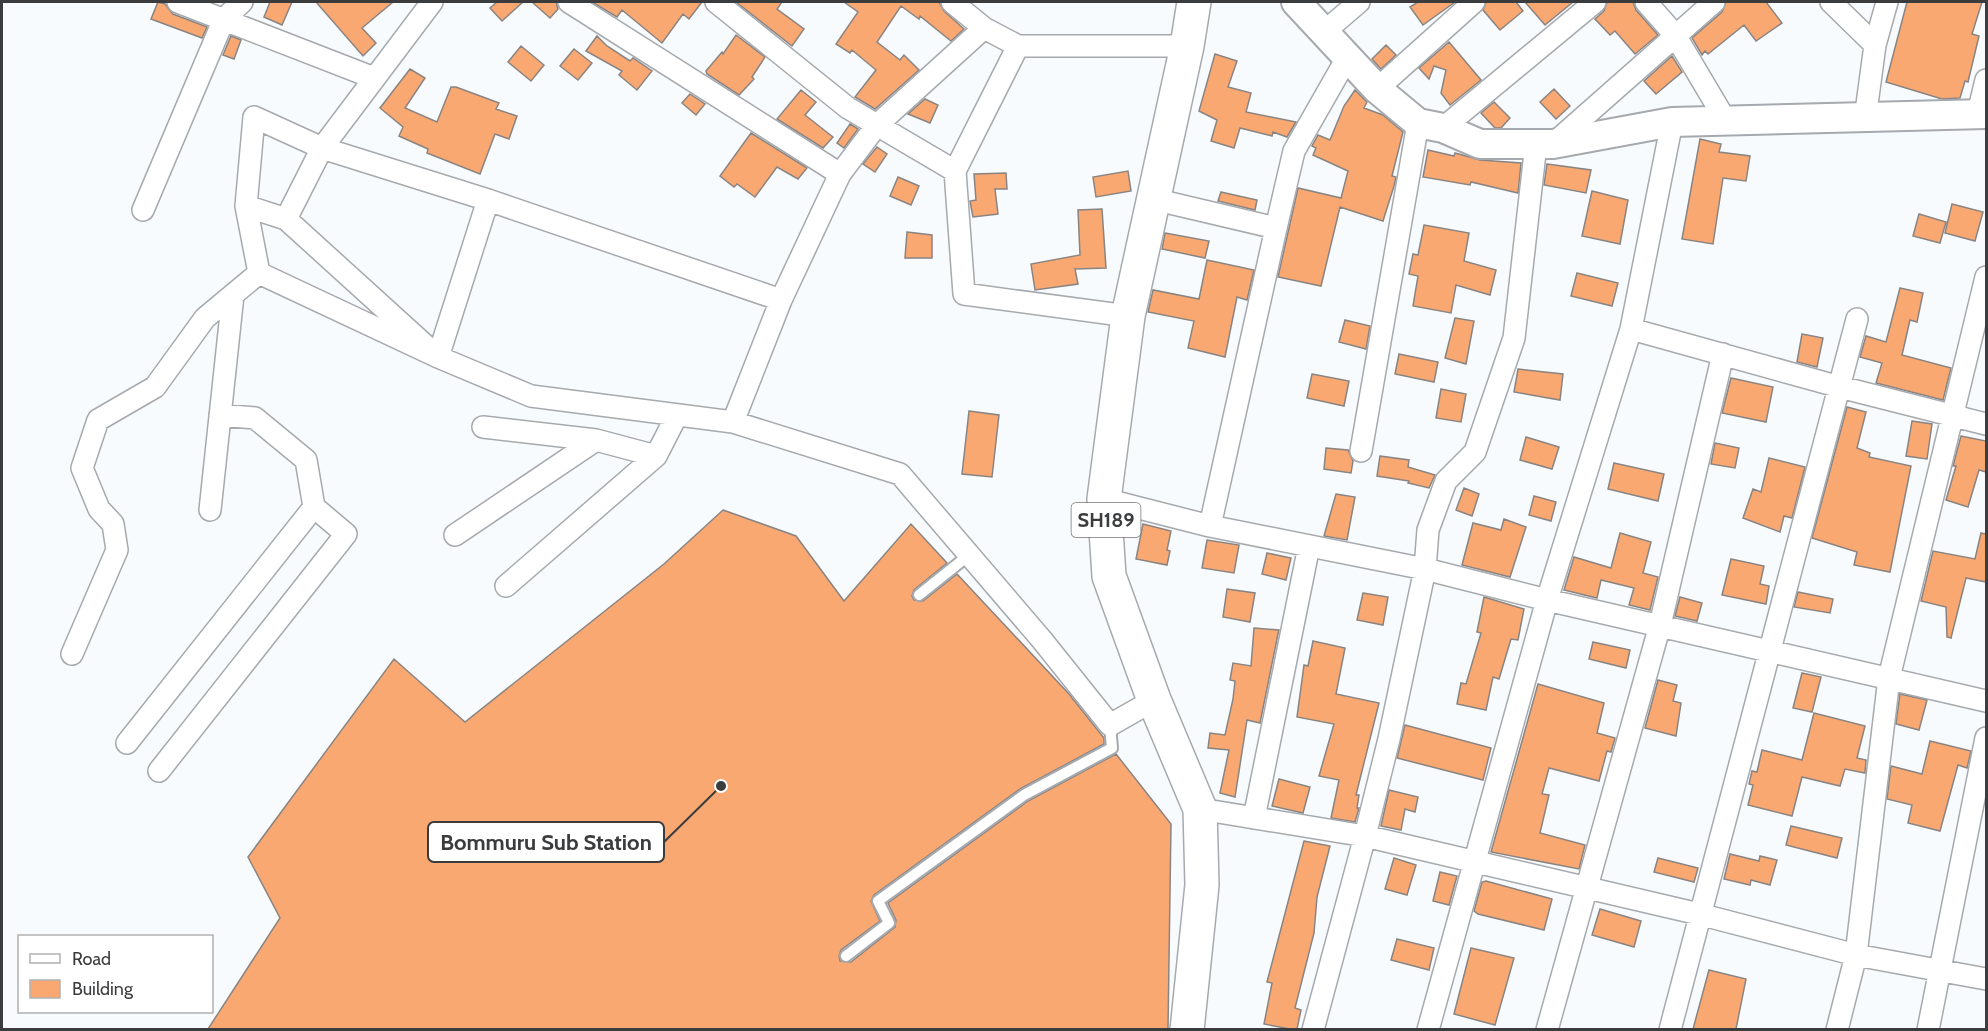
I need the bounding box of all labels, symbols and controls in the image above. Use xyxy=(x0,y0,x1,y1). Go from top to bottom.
road number: SH189 xyxy=(1072,503,1140,537)
callout: Bommuru Sub Station xyxy=(428,822,664,862)
text: Bommuru Sub Station xyxy=(440,829,652,856)
legend xyxy=(18,935,213,1013)
text: Road xyxy=(72,948,111,970)
text: Building xyxy=(72,978,134,1000)

